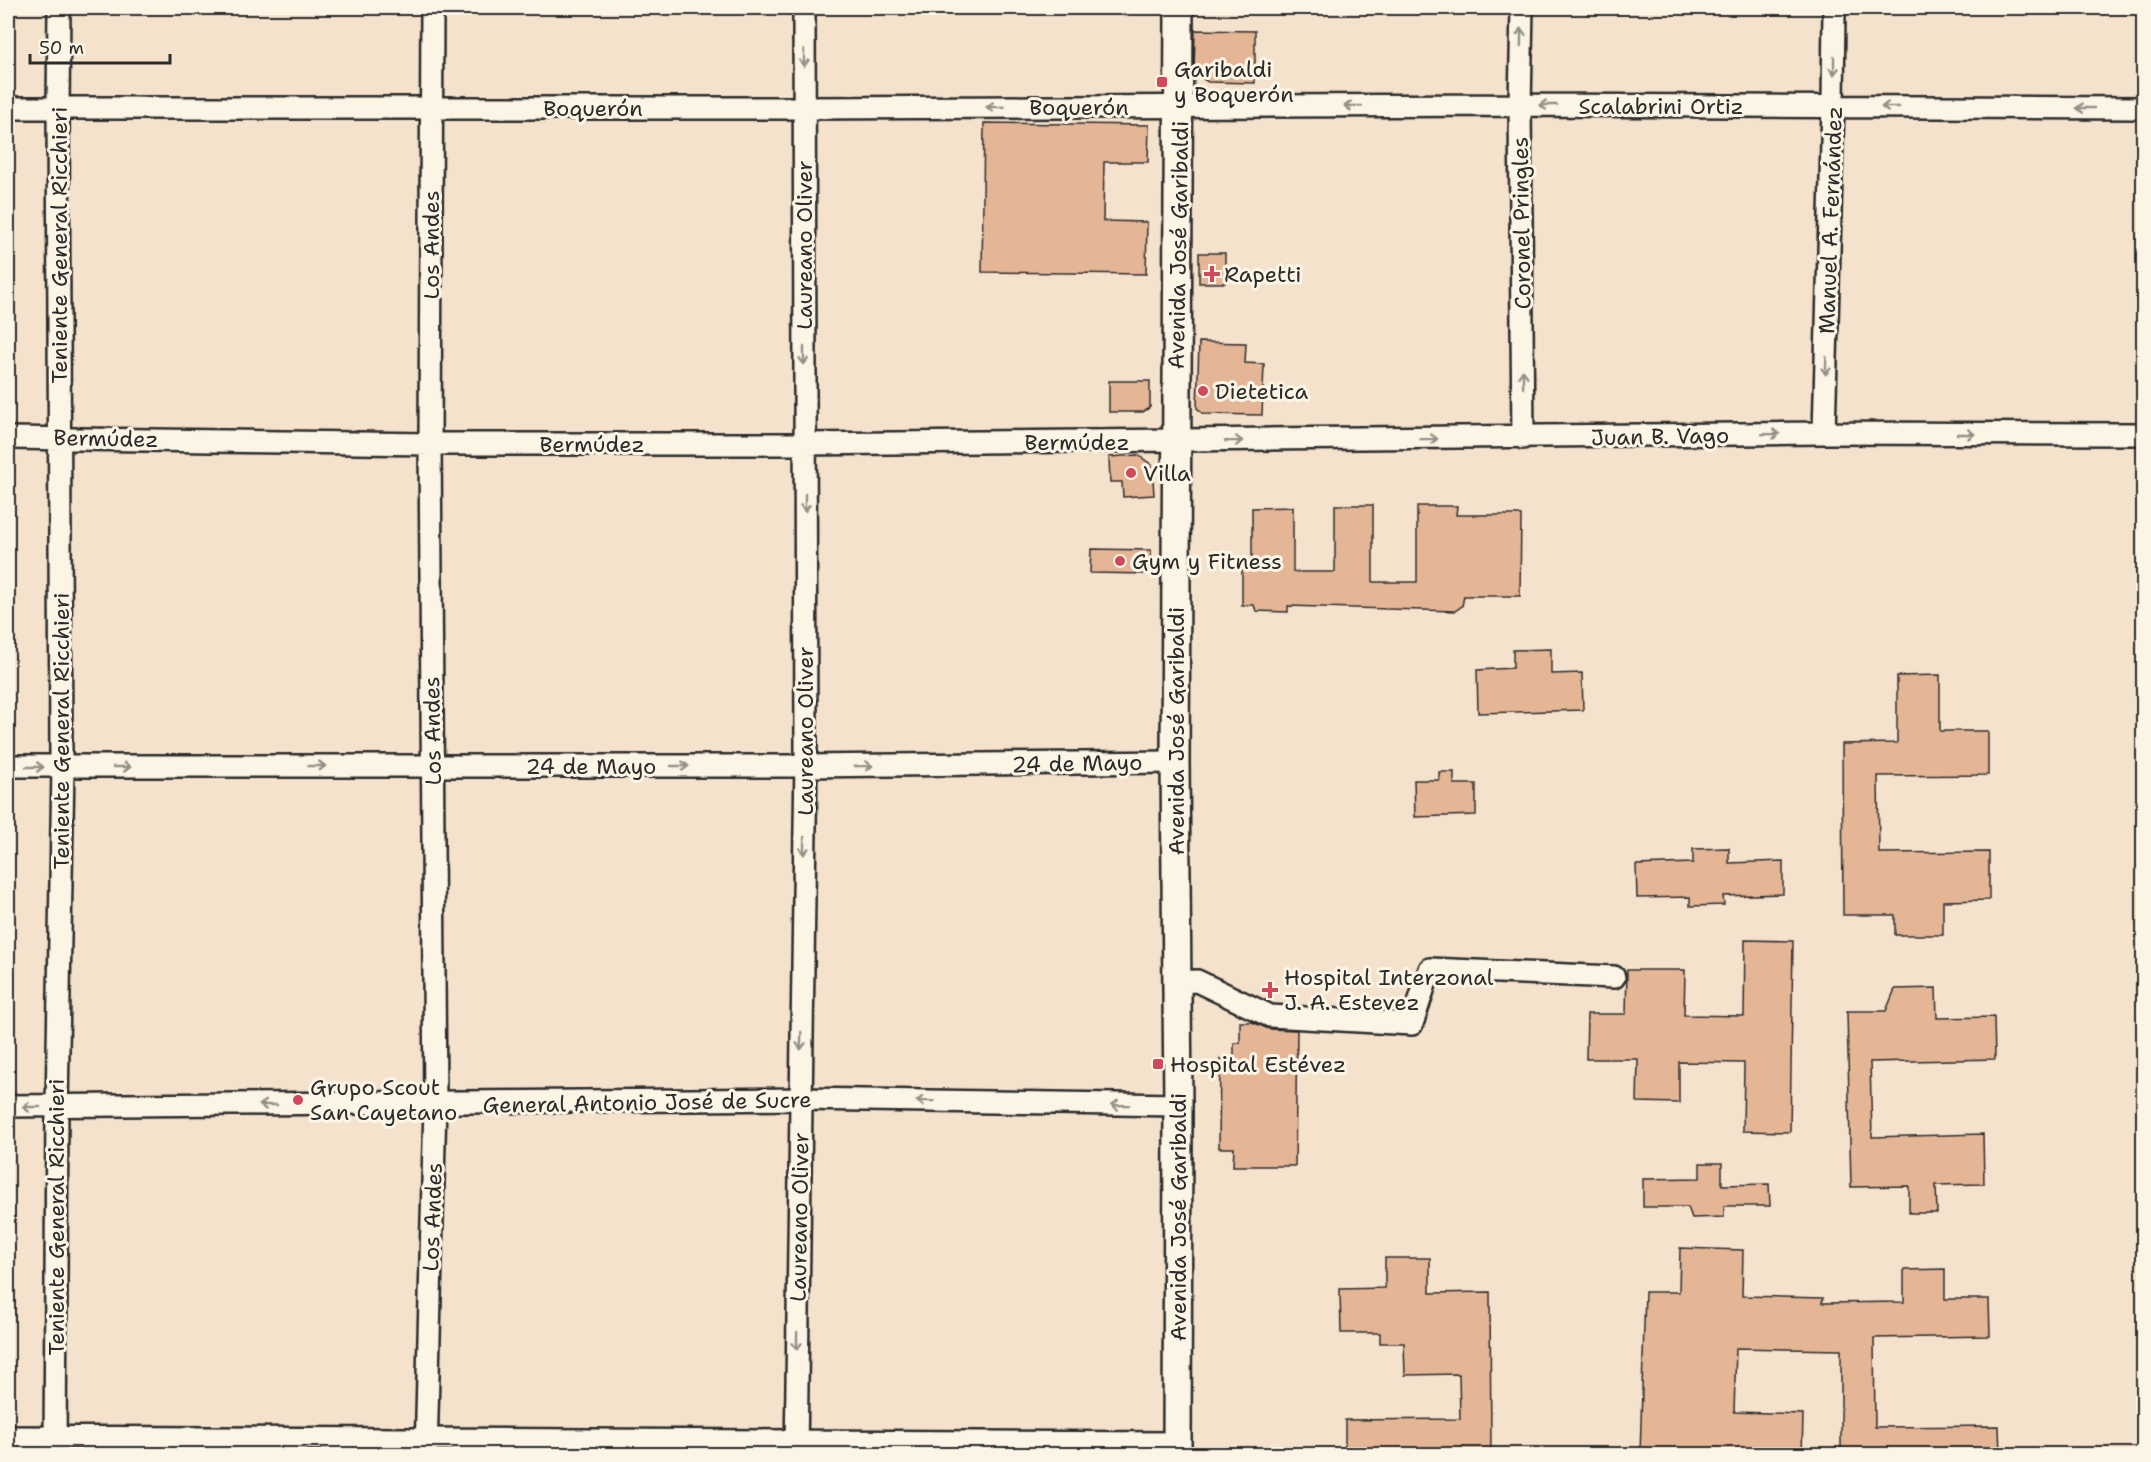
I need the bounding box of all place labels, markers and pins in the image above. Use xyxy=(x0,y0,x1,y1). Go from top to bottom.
place label: Garibaldi y Boquerón xyxy=(1174,55,1294,109)
marker: Garibaldi y Boquerón xyxy=(1155,75,1169,89)
place label: Rapetti xyxy=(1224,260,1302,289)
marker: Rapetti xyxy=(1205,267,1219,281)
place label: Dietetica xyxy=(1215,377,1309,406)
marker: Dietetica xyxy=(1196,384,1210,398)
place label: Villa xyxy=(1143,459,1191,488)
marker: Villa xyxy=(1124,466,1138,480)
place label: Gym y Fitness xyxy=(1132,547,1282,576)
marker: Gym y Fitness xyxy=(1113,554,1127,568)
place label: Hospital Interzonal J. A. Estevez xyxy=(1284,963,1494,1017)
marker: Hospital Interzonal J. A. Estevez xyxy=(1261,981,1279,999)
place label: Hospital Estévez xyxy=(1170,1050,1346,1079)
marker: Hospital Estévez xyxy=(1151,1057,1165,1071)
place label: Grupo Scout San Cayetano xyxy=(310,1073,457,1127)
marker: Grupo Scout San Cayetano xyxy=(291,1093,305,1107)

